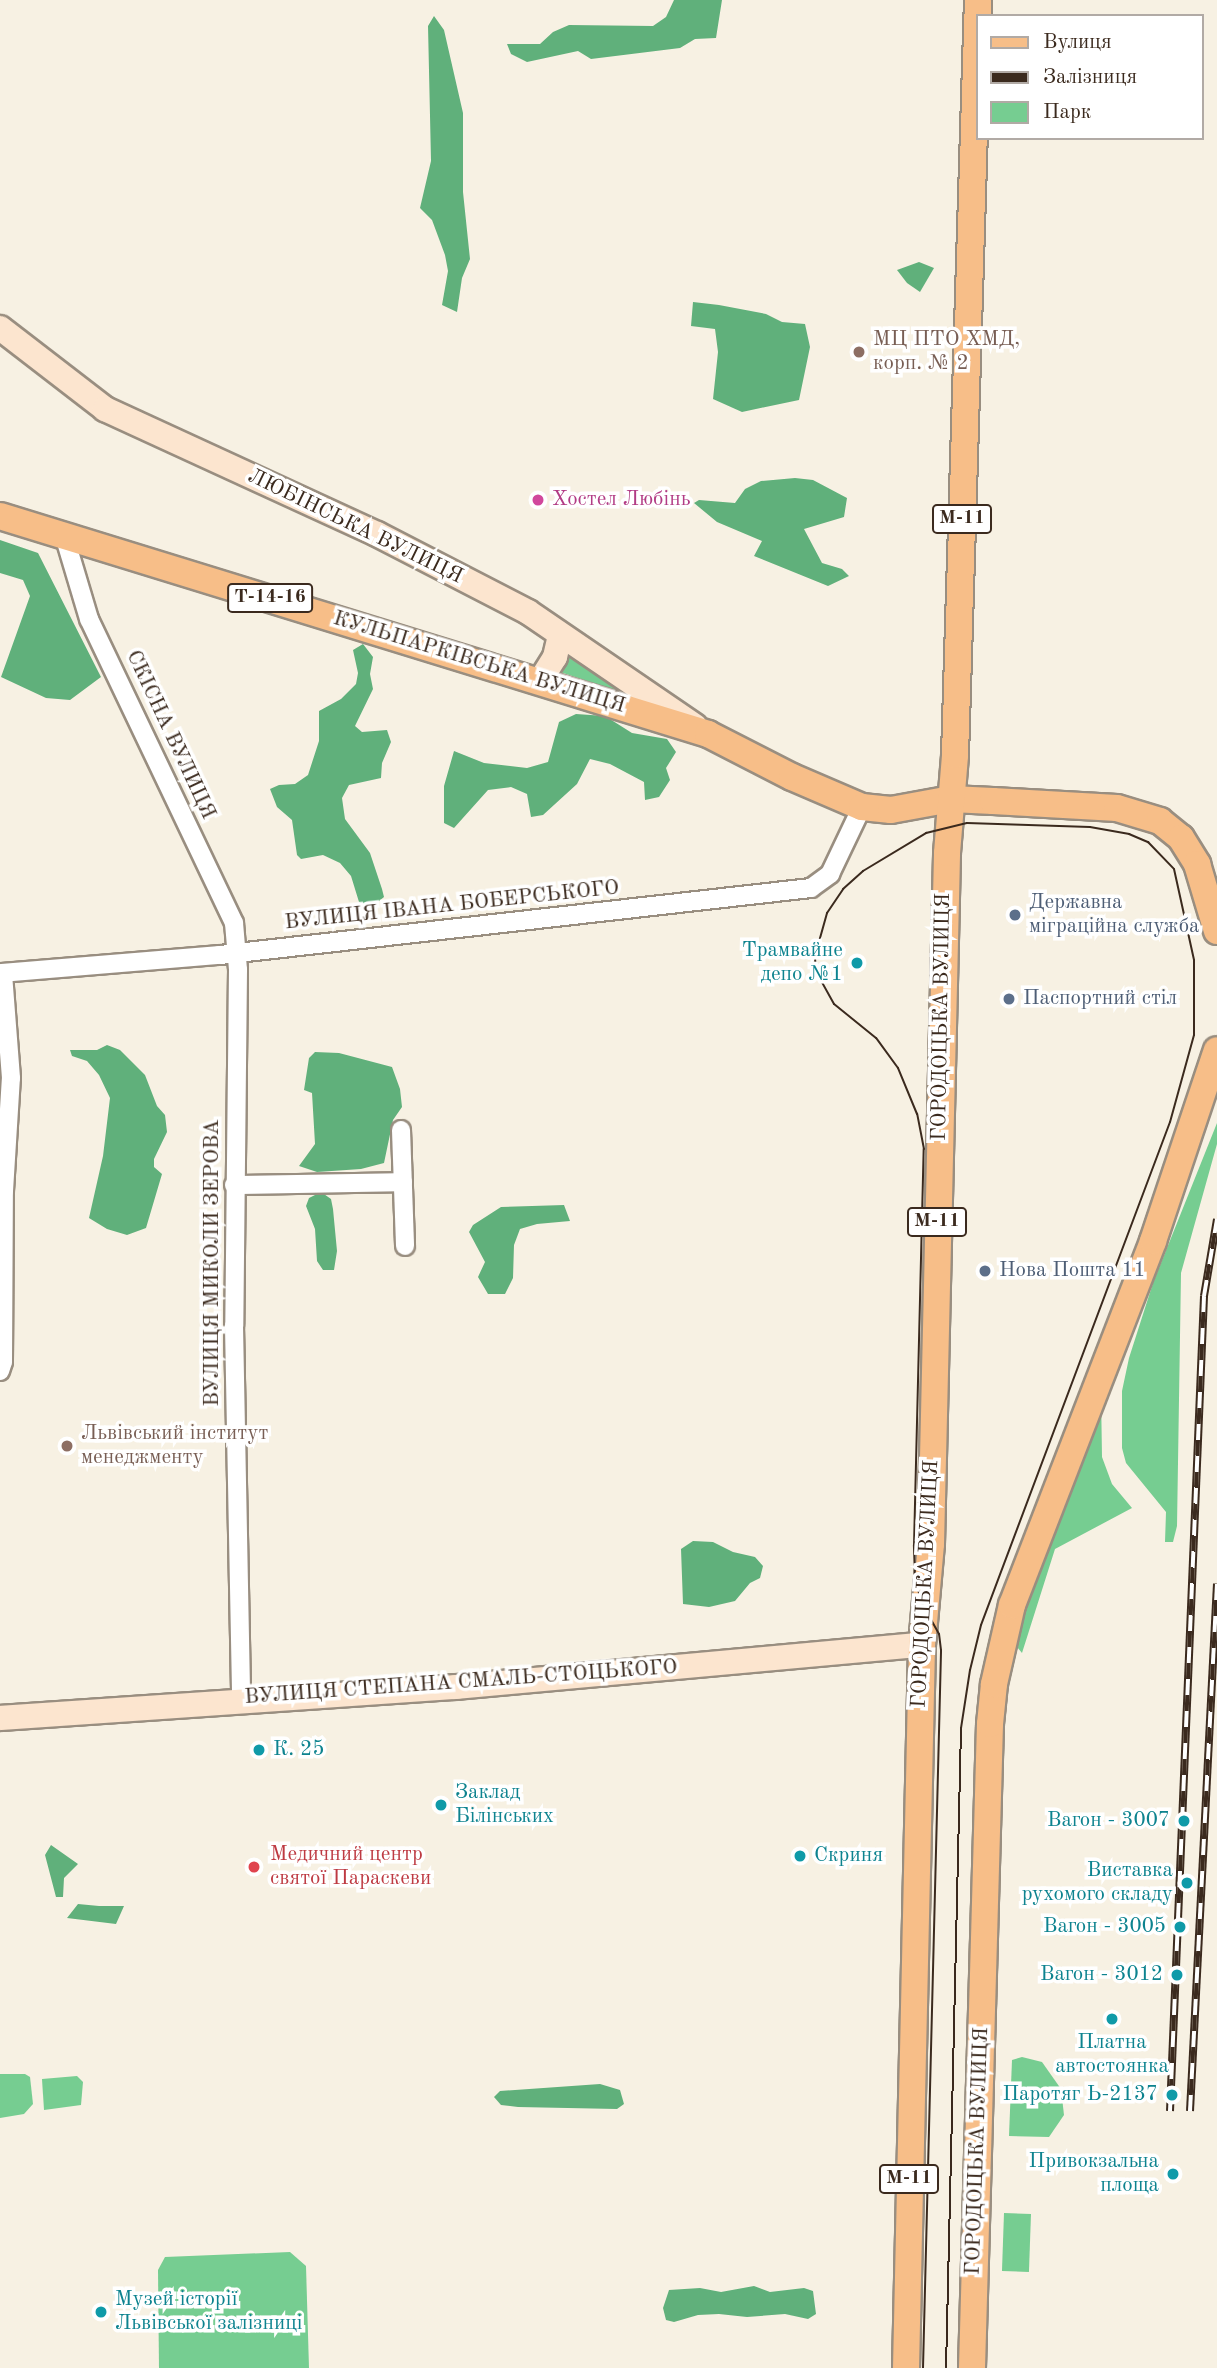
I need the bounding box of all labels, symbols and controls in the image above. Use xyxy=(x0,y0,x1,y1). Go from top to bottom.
legend xyxy=(976,14,1203,140)
text: Вулиця xyxy=(1043,32,1112,53)
text: Залізниця xyxy=(1043,67,1137,88)
text: Парк xyxy=(1043,102,1091,123)
place label: МЦ ПТО ХМД, корп. № 2 xyxy=(873,327,1020,377)
marker: МЦ ПТО ХМД, корп. № 2 xyxy=(851,344,867,360)
street label: ЛЮБІНСЬКА ВУЛИЦЯ xyxy=(243,464,467,590)
place label: Хостел Любінь xyxy=(552,487,690,513)
marker: Хостел Любінь xyxy=(530,492,546,508)
road number: М-11 xyxy=(930,504,993,534)
road number: Т-14-16 xyxy=(226,582,314,614)
street label: КУЛЬПАРКІВСЬКА ВУЛИЦЯ xyxy=(330,607,628,719)
street label: СКІСНА ВУЛИЦЯ xyxy=(120,647,220,823)
street label: ВУЛИЦЯ ІВАНА БОБЕРСЬКОГО xyxy=(284,876,620,936)
place label: Державна міграційна служба xyxy=(1029,890,1199,940)
street label: ГОРОДОЦЬКА ВУЛИЦЯ xyxy=(927,893,957,1141)
marker: Державна міграційна служба xyxy=(1007,907,1023,923)
place label: Трамвайне депо №1 xyxy=(742,938,843,988)
marker: Трамвайне депо №1 xyxy=(849,955,865,971)
place label: Паспортний стіл xyxy=(1023,986,1177,1012)
marker: Паспортний стіл xyxy=(1001,991,1017,1007)
street label: ВУЛИЦЯ МИКОЛИ ЗЕРОВА xyxy=(200,1119,226,1407)
road number: М-11 xyxy=(906,1206,968,1238)
place label: Нова Пошта 11 xyxy=(999,1258,1146,1284)
marker: Нова Пошта 11 xyxy=(977,1263,993,1279)
place label: Львівський інститут менеджменту xyxy=(81,1421,268,1471)
marker: Львівський інститут менеджменту xyxy=(59,1438,75,1454)
street label: ГОРОДОЦЬКА ВУЛИЦЯ xyxy=(907,1459,945,1709)
street label: ВУЛИЦЯ СТЕПАНА СМАЛЬ-СТОЦЬКОГО xyxy=(244,1655,678,1711)
place label: К. 25 xyxy=(273,1737,324,1763)
marker: К. 25 xyxy=(251,1742,267,1758)
place label: Заклад Білінських xyxy=(455,1780,554,1830)
marker: Заклад Білінських xyxy=(433,1797,449,1813)
place label: Вагон - 3007 xyxy=(1047,1808,1170,1834)
marker: Вагон - 3007 xyxy=(1176,1813,1192,1829)
place label: Медичний центр святої Параскеви xyxy=(270,1842,431,1892)
place label: Скриня xyxy=(814,1843,883,1869)
marker: Скриня xyxy=(792,1848,808,1864)
marker: Медичний центр святої Параскеви xyxy=(244,1857,264,1877)
place label: Виставка рухомого складу xyxy=(1022,1858,1173,1908)
marker: Виставка рухомого складу xyxy=(1179,1875,1195,1891)
place label: Вагон - 3005 xyxy=(1043,1914,1166,1940)
marker: Вагон - 3005 xyxy=(1172,1919,1188,1935)
place label: Вагон - 3012 xyxy=(1040,1962,1163,1988)
marker: Вагон - 3012 xyxy=(1169,1967,1185,1983)
marker: Платна автостоянка xyxy=(1104,2011,1120,2027)
street label: ГОРОДОЦЬКА ВУЛИЦЯ xyxy=(961,2027,995,2275)
place label: Платна автостоянка xyxy=(1055,2030,1169,2080)
place label: Паротяг Ь-2137 xyxy=(1003,2082,1158,2108)
marker: Паротяг Ь-2137 xyxy=(1164,2087,1180,2103)
place label: Привокзальна площа xyxy=(1029,2149,1159,2199)
road number: М-11 xyxy=(878,2164,940,2194)
marker: Привокзальна площа xyxy=(1165,2166,1181,2182)
place label: Музей історії Львівської залізниці xyxy=(115,2287,302,2337)
marker: Музей історії Львівської залізниці xyxy=(93,2304,109,2320)

